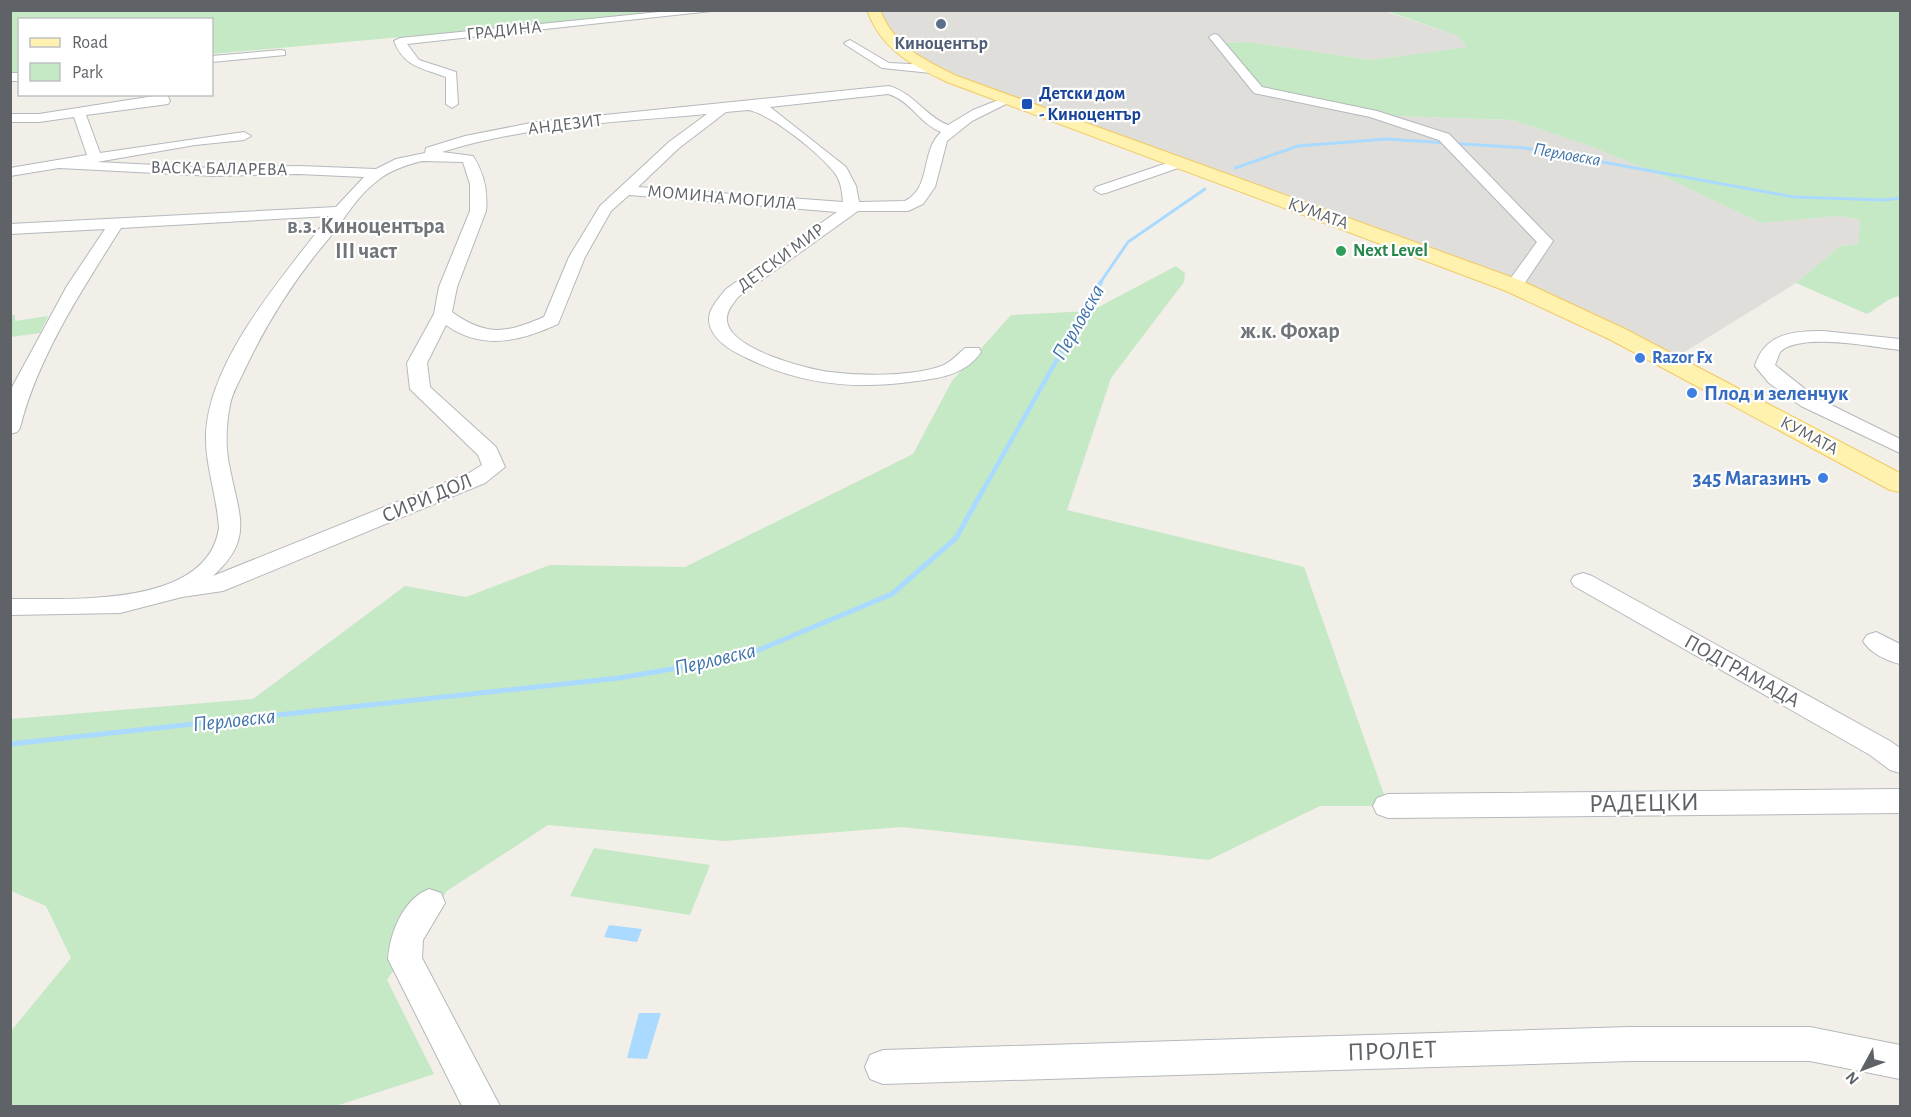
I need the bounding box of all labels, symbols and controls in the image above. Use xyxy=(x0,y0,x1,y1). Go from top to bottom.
marker: Киноцентър xyxy=(934,17,948,31)
legend xyxy=(18,18,213,96)
street label: ГРАДИНА xyxy=(466,18,543,44)
text: Road xyxy=(72,34,108,52)
place label: Киноцентър xyxy=(894,35,988,53)
text: Park xyxy=(72,64,104,82)
place label: Детски дом - Киноцентър xyxy=(1039,85,1141,124)
marker: Детски дом - Киноцентър xyxy=(1020,97,1034,111)
street label: АНДЕЗИТ xyxy=(527,111,604,138)
water label: Перловска xyxy=(1532,140,1602,170)
street label: ВАСКА БАЛАРЕВА xyxy=(151,159,288,179)
street label: МОМИНА МОГИЛА xyxy=(647,183,798,214)
street label: КУМАТА xyxy=(1285,195,1351,233)
district label: в.з. Киноцентъра ІІІ част xyxy=(287,215,445,262)
street label: ДЕТСКИ МИР xyxy=(734,221,828,295)
place label: Next Level xyxy=(1353,242,1428,260)
marker: Next Level xyxy=(1334,244,1348,258)
water label: Перловска xyxy=(1048,281,1109,364)
district label: ж.к. Фохар xyxy=(1240,320,1340,342)
place label: Razor Fx xyxy=(1652,349,1713,367)
marker: Razor Fx xyxy=(1633,351,1647,365)
place label: Плод и зеленчук xyxy=(1704,383,1849,404)
marker: Плод и зеленчук xyxy=(1685,386,1699,400)
street label: КУМАТА xyxy=(1777,413,1841,459)
place label: 345 Магазинъ xyxy=(1693,468,1811,489)
street label: СИРИ ДОЛ xyxy=(379,470,475,526)
marker: 345 Магазинъ xyxy=(1816,471,1830,485)
street label: ПОДГРАМАДА xyxy=(1681,631,1803,711)
water label: Перловска xyxy=(672,639,758,680)
water label: Перловска xyxy=(192,705,277,736)
street label: РАДЕЦКИ xyxy=(1589,789,1699,817)
street label: ПРОЛЕТ xyxy=(1347,1036,1437,1066)
north arrow xyxy=(1833,1039,1893,1099)
text: N xyxy=(1843,1069,1862,1088)

